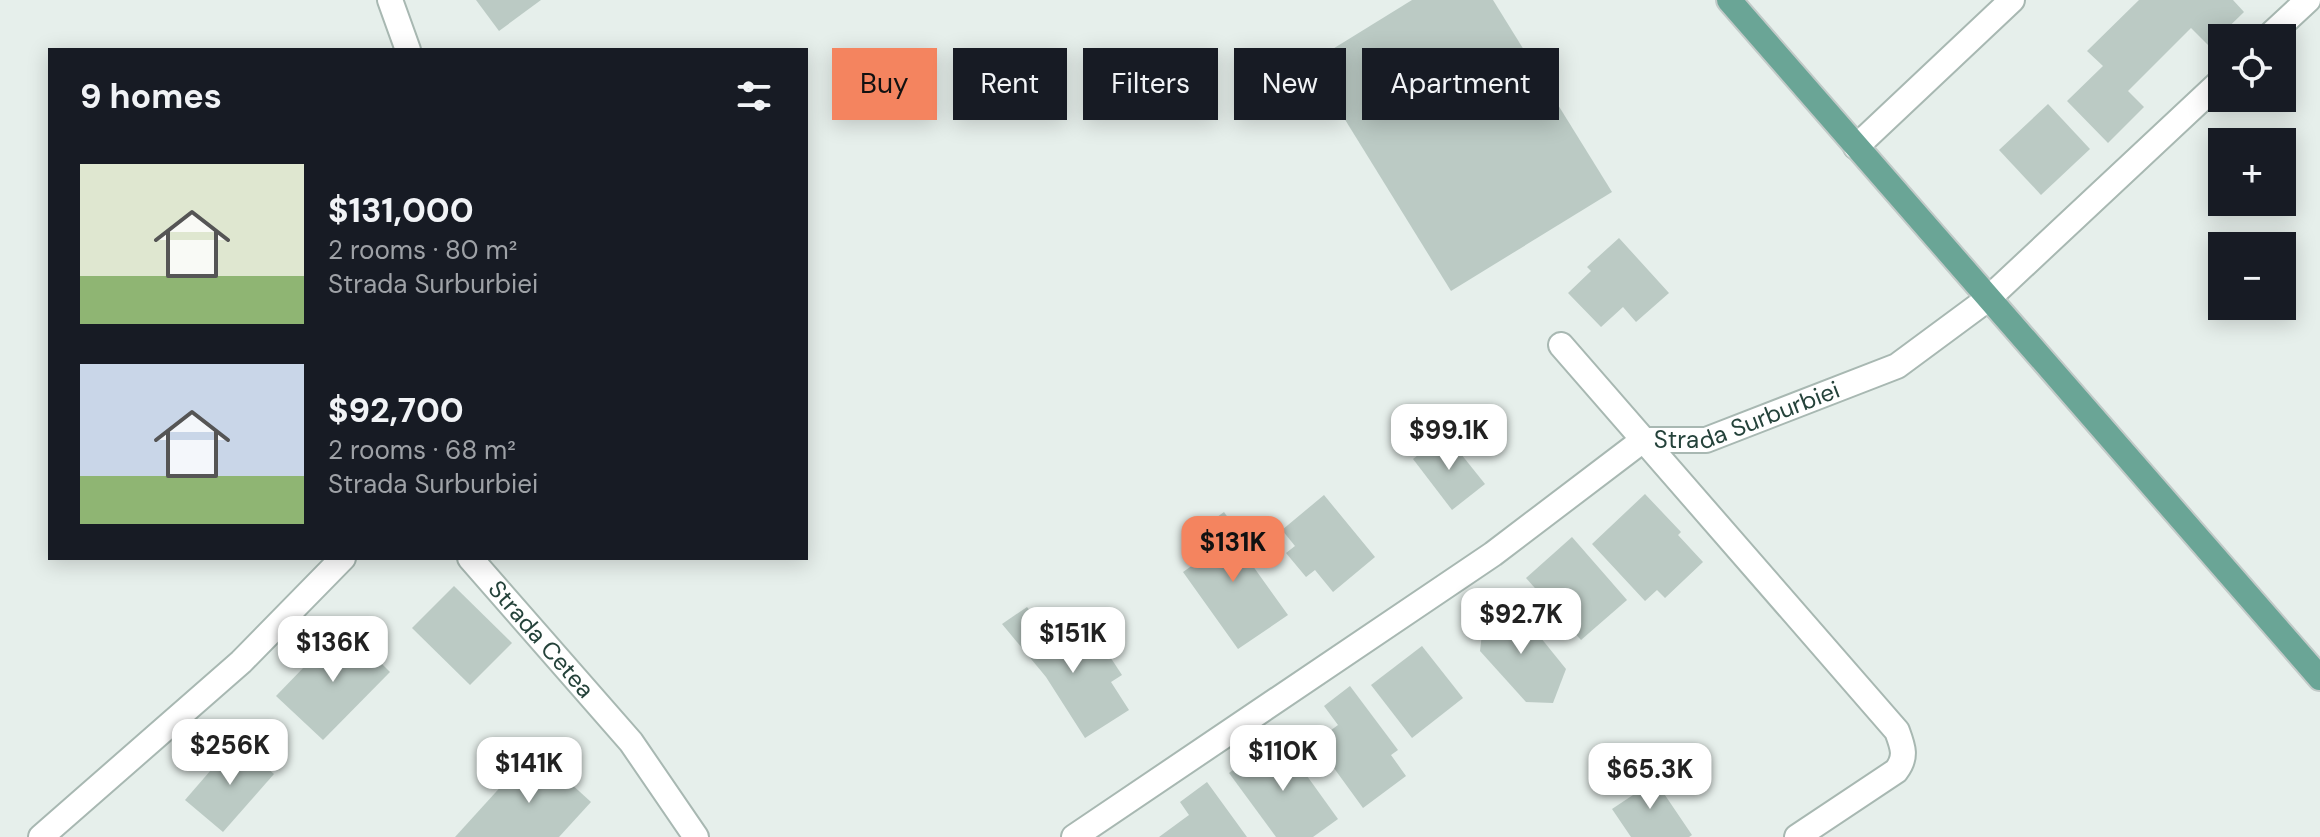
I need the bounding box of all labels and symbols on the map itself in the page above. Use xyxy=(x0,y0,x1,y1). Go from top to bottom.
street label: Strada Surburbiei xyxy=(1654,374,1844,456)
pin: $99.1K xyxy=(1384,404,1514,472)
pin: $131K xyxy=(1177,516,1289,584)
street label: Strada Cetea xyxy=(482,574,601,704)
pin: $92.7K xyxy=(1456,588,1586,656)
pin: $151K xyxy=(1017,607,1129,675)
pin: $136K xyxy=(277,616,389,684)
pin: $256K xyxy=(174,719,286,787)
pin: $110K xyxy=(1227,725,1339,793)
pin: $141K xyxy=(473,737,585,805)
pin: $65.3K xyxy=(1585,743,1715,811)

